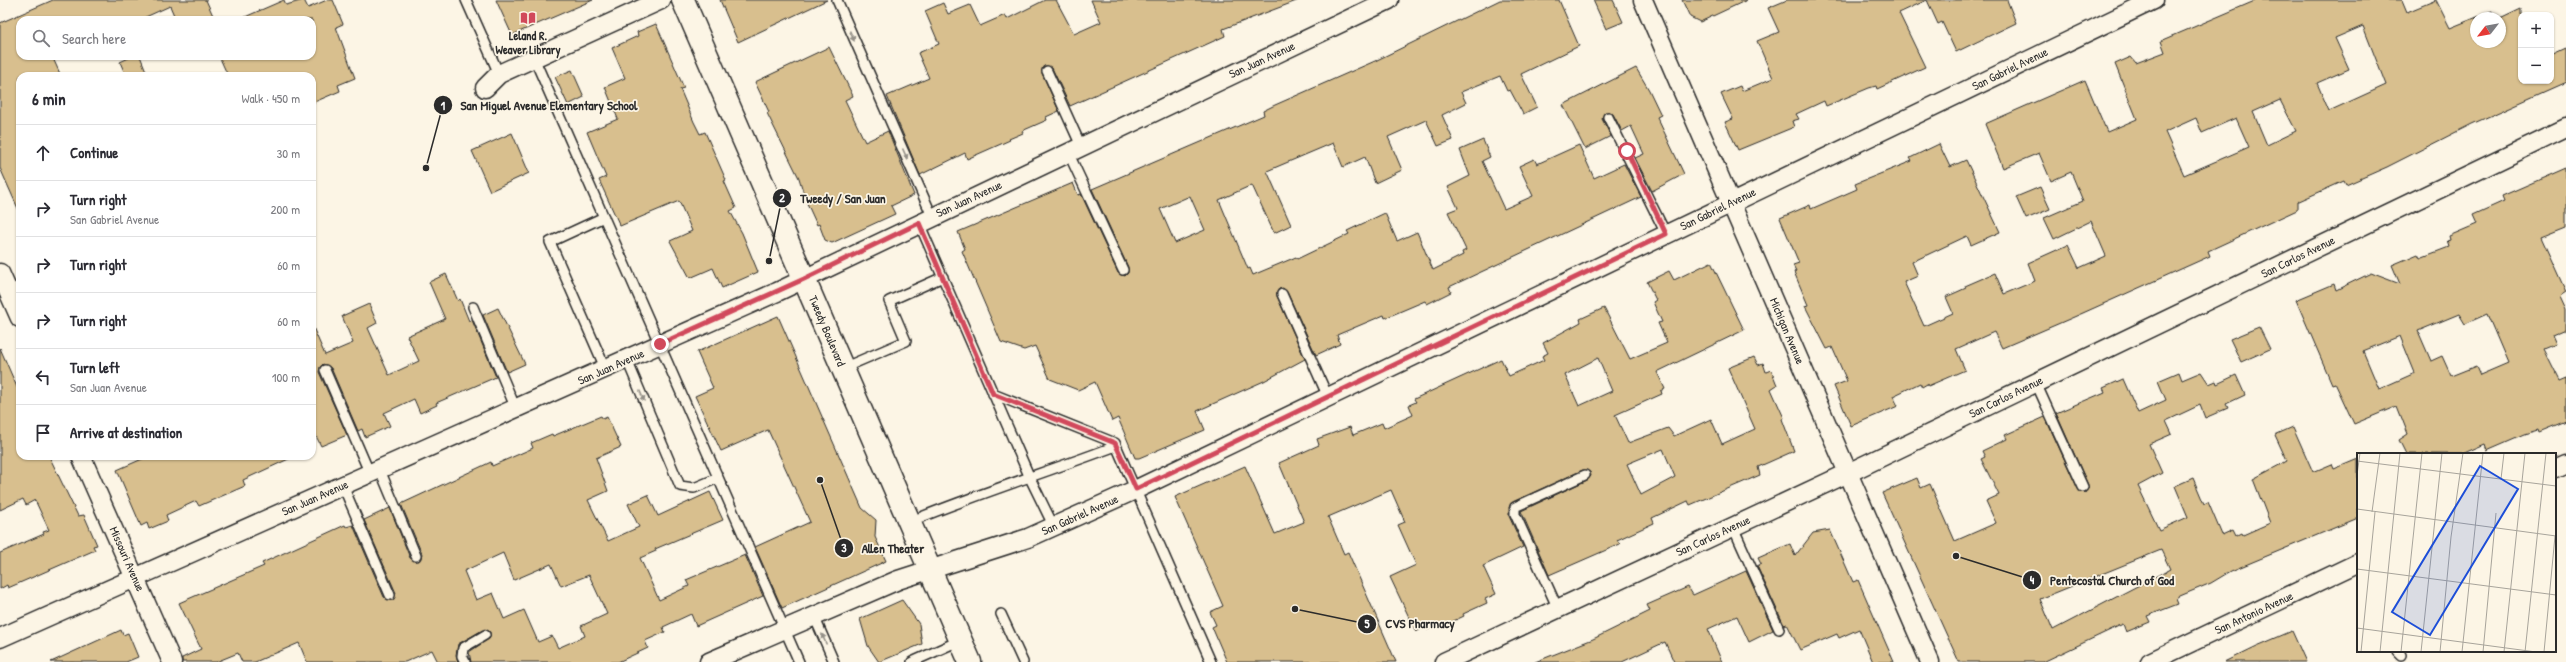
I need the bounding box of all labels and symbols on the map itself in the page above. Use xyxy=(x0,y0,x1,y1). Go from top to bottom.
library icon: Leland R. Weaver Library xyxy=(519,9,537,27)
north arrow xyxy=(2470,12,2506,48)
place label: Leland R. Weaver Library xyxy=(496,27,560,59)
one-way arrow xyxy=(849,30,855,41)
street label: San Juan Avenue xyxy=(1226,37,1298,82)
street label: San Gabriel Avenue xyxy=(1969,43,2051,94)
callout: San Miguel Avenue Elementary School xyxy=(433,93,646,118)
text: San Miguel Avenue Elementary School xyxy=(461,96,638,115)
text: 1 xyxy=(441,97,446,114)
route start xyxy=(1618,142,1636,160)
one-way arrow xyxy=(902,149,908,160)
street label: San Juan Avenue xyxy=(933,176,1005,221)
street label: San Gabriel Avenue xyxy=(1677,183,1759,234)
callout: Tweedy / San Juan xyxy=(772,186,894,211)
text: 2 xyxy=(779,189,785,206)
text: Tweedy / San Juan xyxy=(799,189,886,208)
street label: San Carlos Avenue xyxy=(2258,231,2338,282)
street label: Tweedy Boulevard xyxy=(805,293,850,369)
street label: Michigan Avenue xyxy=(1766,295,1809,367)
route end xyxy=(651,335,669,353)
street label: San Juan Avenue xyxy=(575,344,647,389)
street label: San Carlos Avenue xyxy=(1966,371,2046,422)
one-way arrow xyxy=(639,390,645,402)
inset map xyxy=(2357,453,2556,652)
street label: San Juan Avenue xyxy=(279,475,351,520)
street label: San Gabriel Avenue xyxy=(1039,490,1121,539)
street label: San Carlos Avenue xyxy=(1673,511,1753,560)
street label: Missouri Avenue xyxy=(106,524,149,594)
callout: Allen Theater xyxy=(834,536,933,561)
text: 3 xyxy=(841,539,847,556)
text: Allen Theater xyxy=(862,539,925,557)
callout: Pentecostal Church of God xyxy=(2022,567,2182,592)
text: 4 xyxy=(2030,571,2035,588)
text: Pentecostal Church of God xyxy=(2050,571,2175,589)
street label: San Antonio Avenue xyxy=(2212,587,2296,638)
callout: CVS Pharmacy xyxy=(1357,611,1463,636)
text: CVS Pharmacy xyxy=(1385,614,1455,633)
text: 5 xyxy=(1364,615,1370,632)
one-way arrow xyxy=(821,633,828,645)

